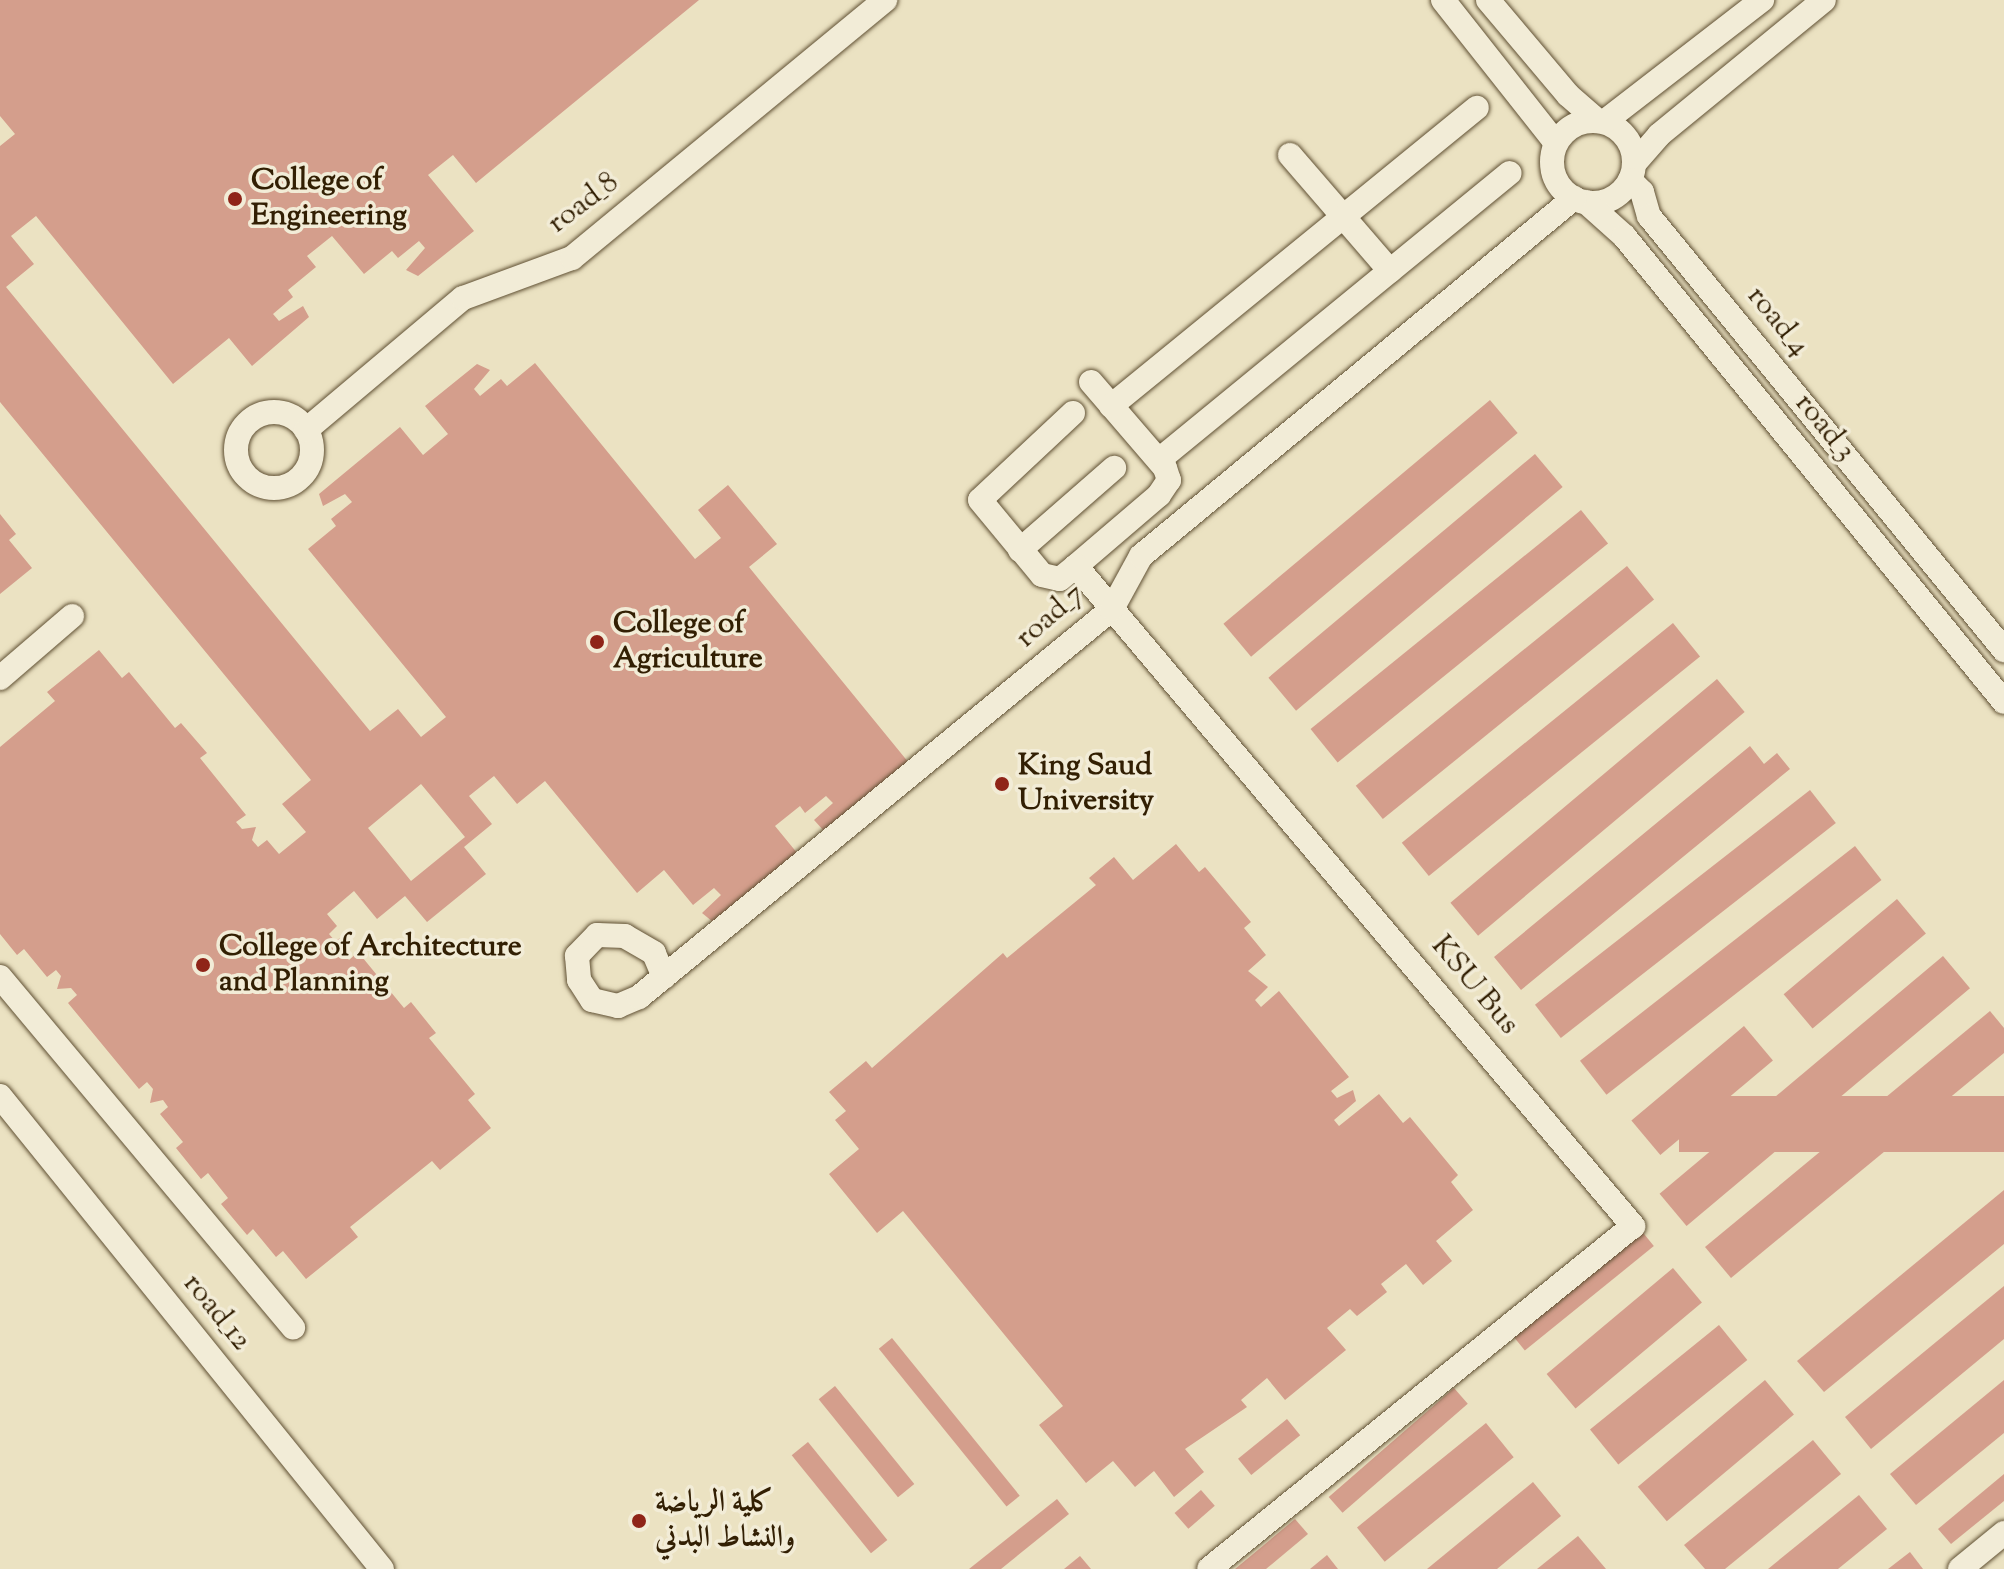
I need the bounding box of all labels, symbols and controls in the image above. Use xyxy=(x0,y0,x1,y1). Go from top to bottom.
place label: College of Engineering xyxy=(251,164,407,234)
street label: road_8 xyxy=(541,166,627,242)
marker: College of Engineering xyxy=(226,190,244,208)
street label: road_4 xyxy=(1738,280,1816,364)
street label: road_3 xyxy=(1786,387,1862,469)
street label: road_7 xyxy=(1009,577,1093,657)
place label: College of Agriculture xyxy=(613,607,763,678)
marker: College of Agriculture xyxy=(588,633,606,651)
place label: King Saud University xyxy=(1018,749,1154,820)
marker: King Saud University xyxy=(993,775,1011,793)
street label: KSU Bus xyxy=(1422,929,1526,1043)
place label: College of Architecture and Planning xyxy=(219,930,522,1000)
marker: College of Architecture and Planning xyxy=(194,956,212,974)
street label: road_12 xyxy=(174,1267,258,1359)
place label: كلية الرياضة والنشاط البدني xyxy=(655,1486,795,1556)
marker: كلية الرياضة والنشاط البدني xyxy=(630,1512,648,1530)

